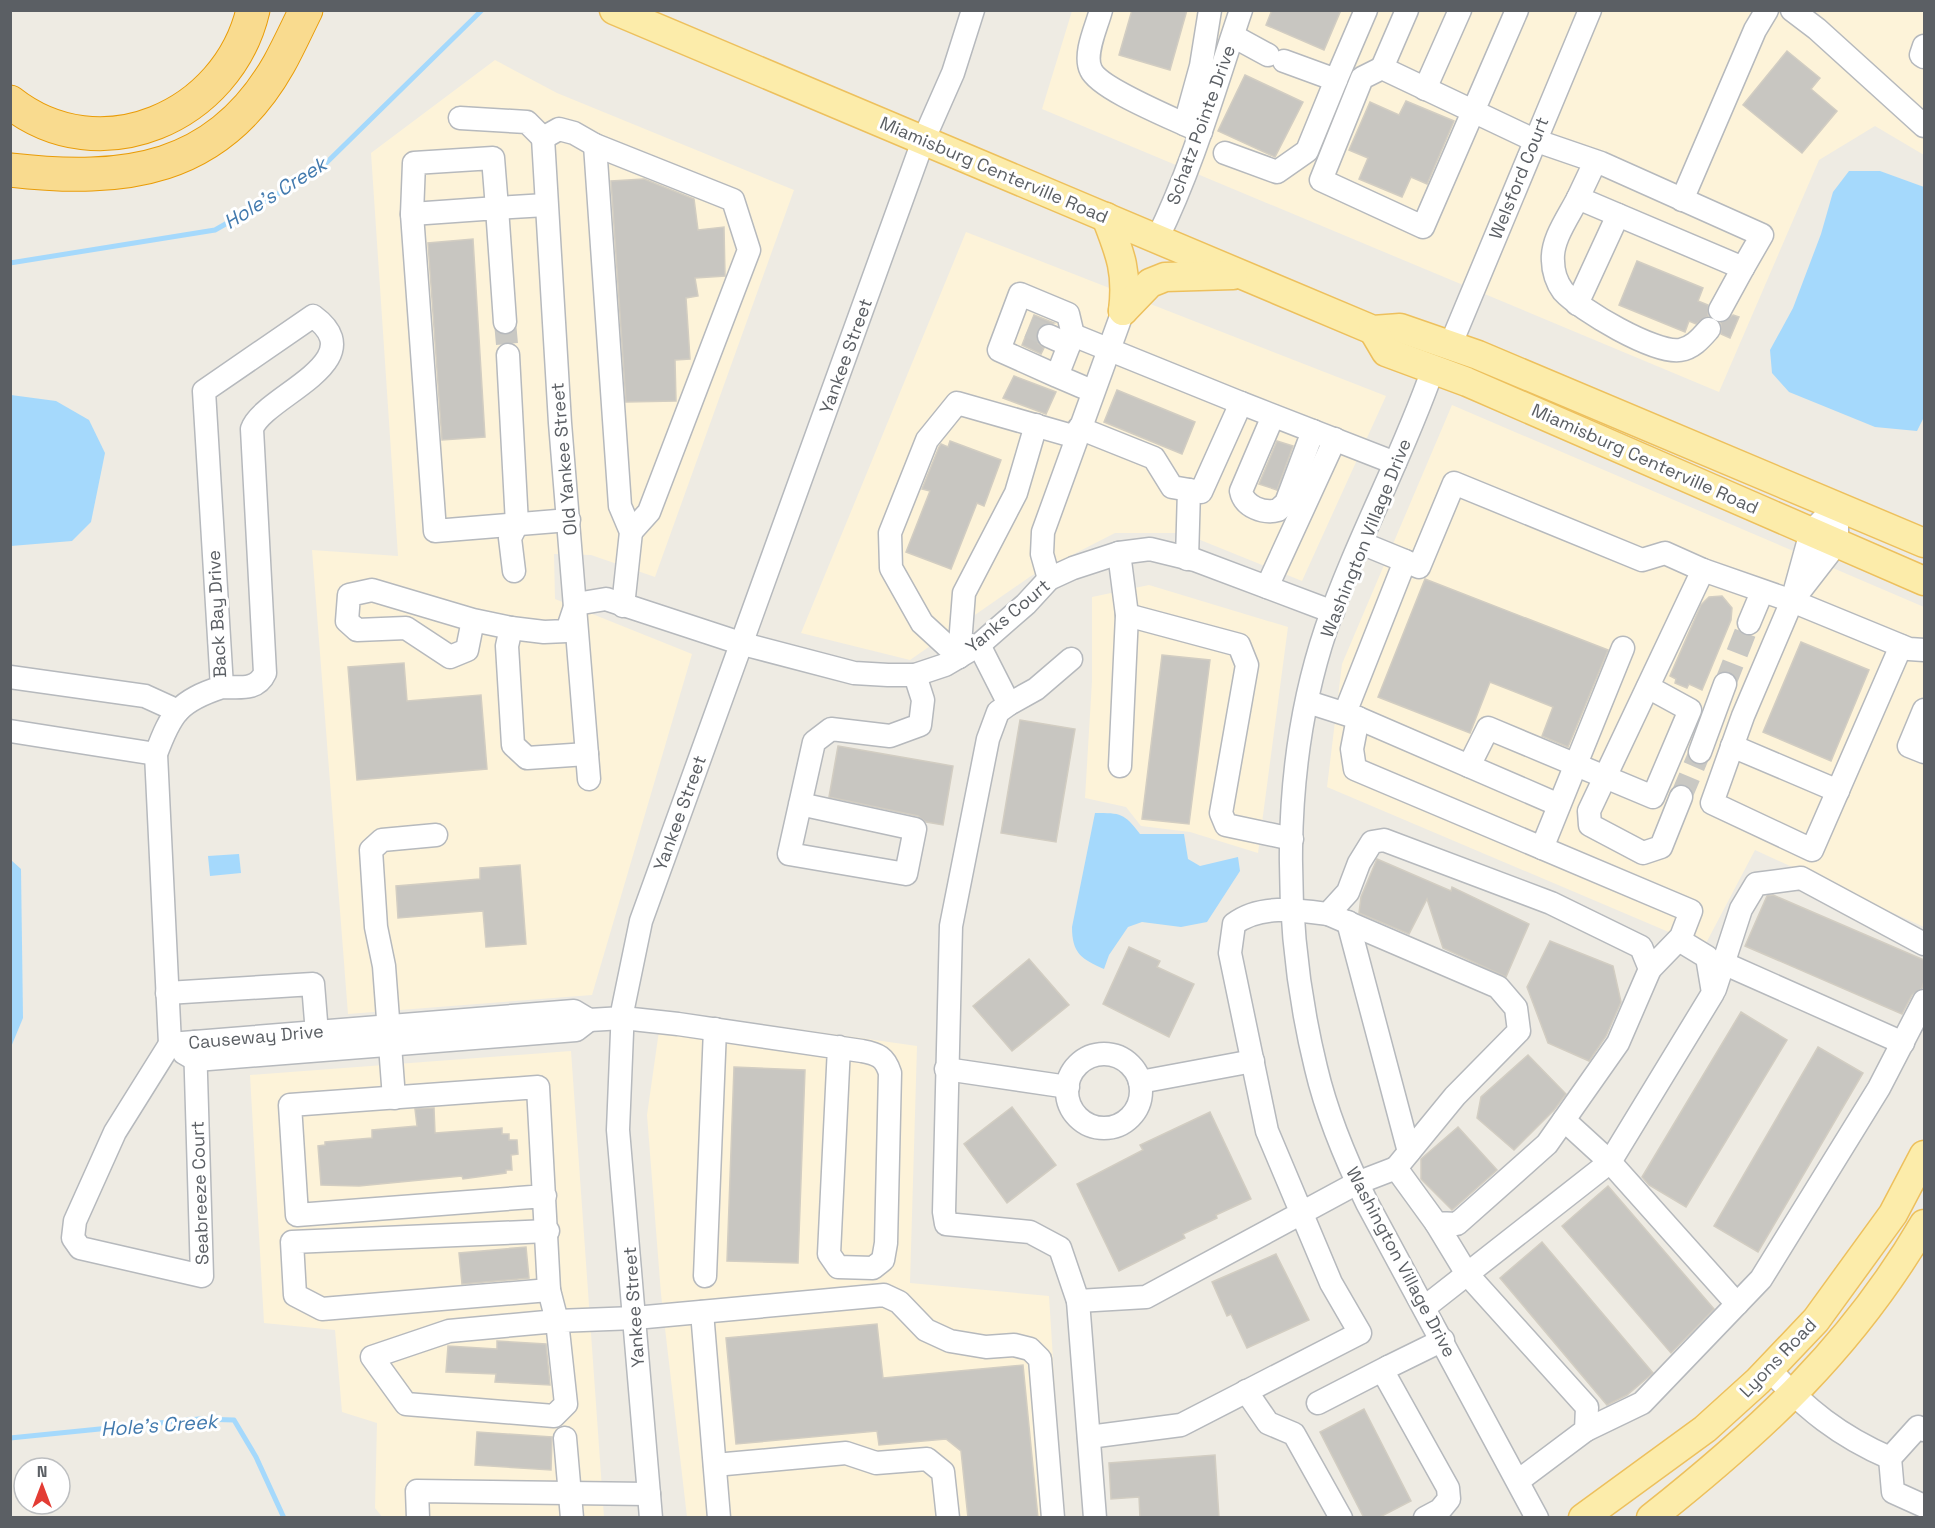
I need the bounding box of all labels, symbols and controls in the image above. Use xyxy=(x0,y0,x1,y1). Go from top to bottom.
street label: Schatz Pointe Drive xyxy=(1161,42,1240,208)
street label: Miamisburg Centerville Road xyxy=(877,111,1112,228)
street label: Welsford Court xyxy=(1484,113,1554,242)
water label: Hole's Creek xyxy=(219,150,333,235)
street label: Yankee Street xyxy=(814,295,877,417)
street label: Old Yankee Street xyxy=(545,382,582,537)
street label: Miamisburg Centerville Road xyxy=(1528,398,1762,519)
street label: Washington Village Drive xyxy=(1315,435,1416,641)
street label: Back Bay Drive xyxy=(202,550,231,678)
street label: Yanks Court xyxy=(961,574,1055,658)
street label: Yankee Street xyxy=(648,752,711,874)
street label: Causeway Drive xyxy=(187,1019,325,1054)
street label: Seabreeze Court xyxy=(185,1121,214,1265)
street label: Washington Village Drive xyxy=(1341,1163,1461,1361)
street label: Yankee Street xyxy=(618,1246,649,1368)
street label: Lyons Road xyxy=(1734,1313,1821,1402)
water label: Hole's Creek xyxy=(100,1408,220,1442)
north arrow xyxy=(12,1456,72,1516)
text: N xyxy=(37,1461,47,1482)

